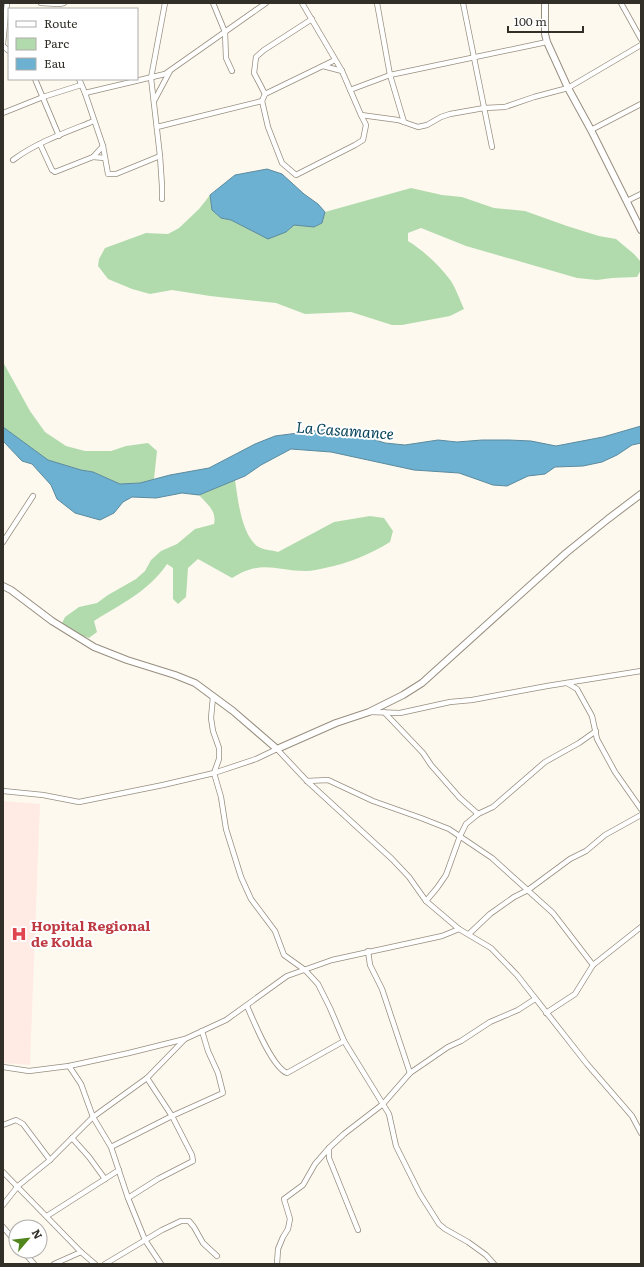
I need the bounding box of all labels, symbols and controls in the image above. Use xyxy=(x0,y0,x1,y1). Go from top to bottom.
legend xyxy=(8,8,138,80)
scale bar xyxy=(508,8,583,34)
text: 100 m xyxy=(514,12,547,30)
text: Route xyxy=(44,14,78,32)
text: Parc xyxy=(44,34,69,52)
text: Eau xyxy=(44,54,66,72)
water label: La Casamance xyxy=(295,415,395,444)
place label: Hopital Regional de Kolda xyxy=(31,915,150,951)
hospital icon: Hopital Regional de Kolda xyxy=(10,925,28,943)
north arrow xyxy=(8,1219,48,1259)
text: N xyxy=(28,1226,47,1242)

